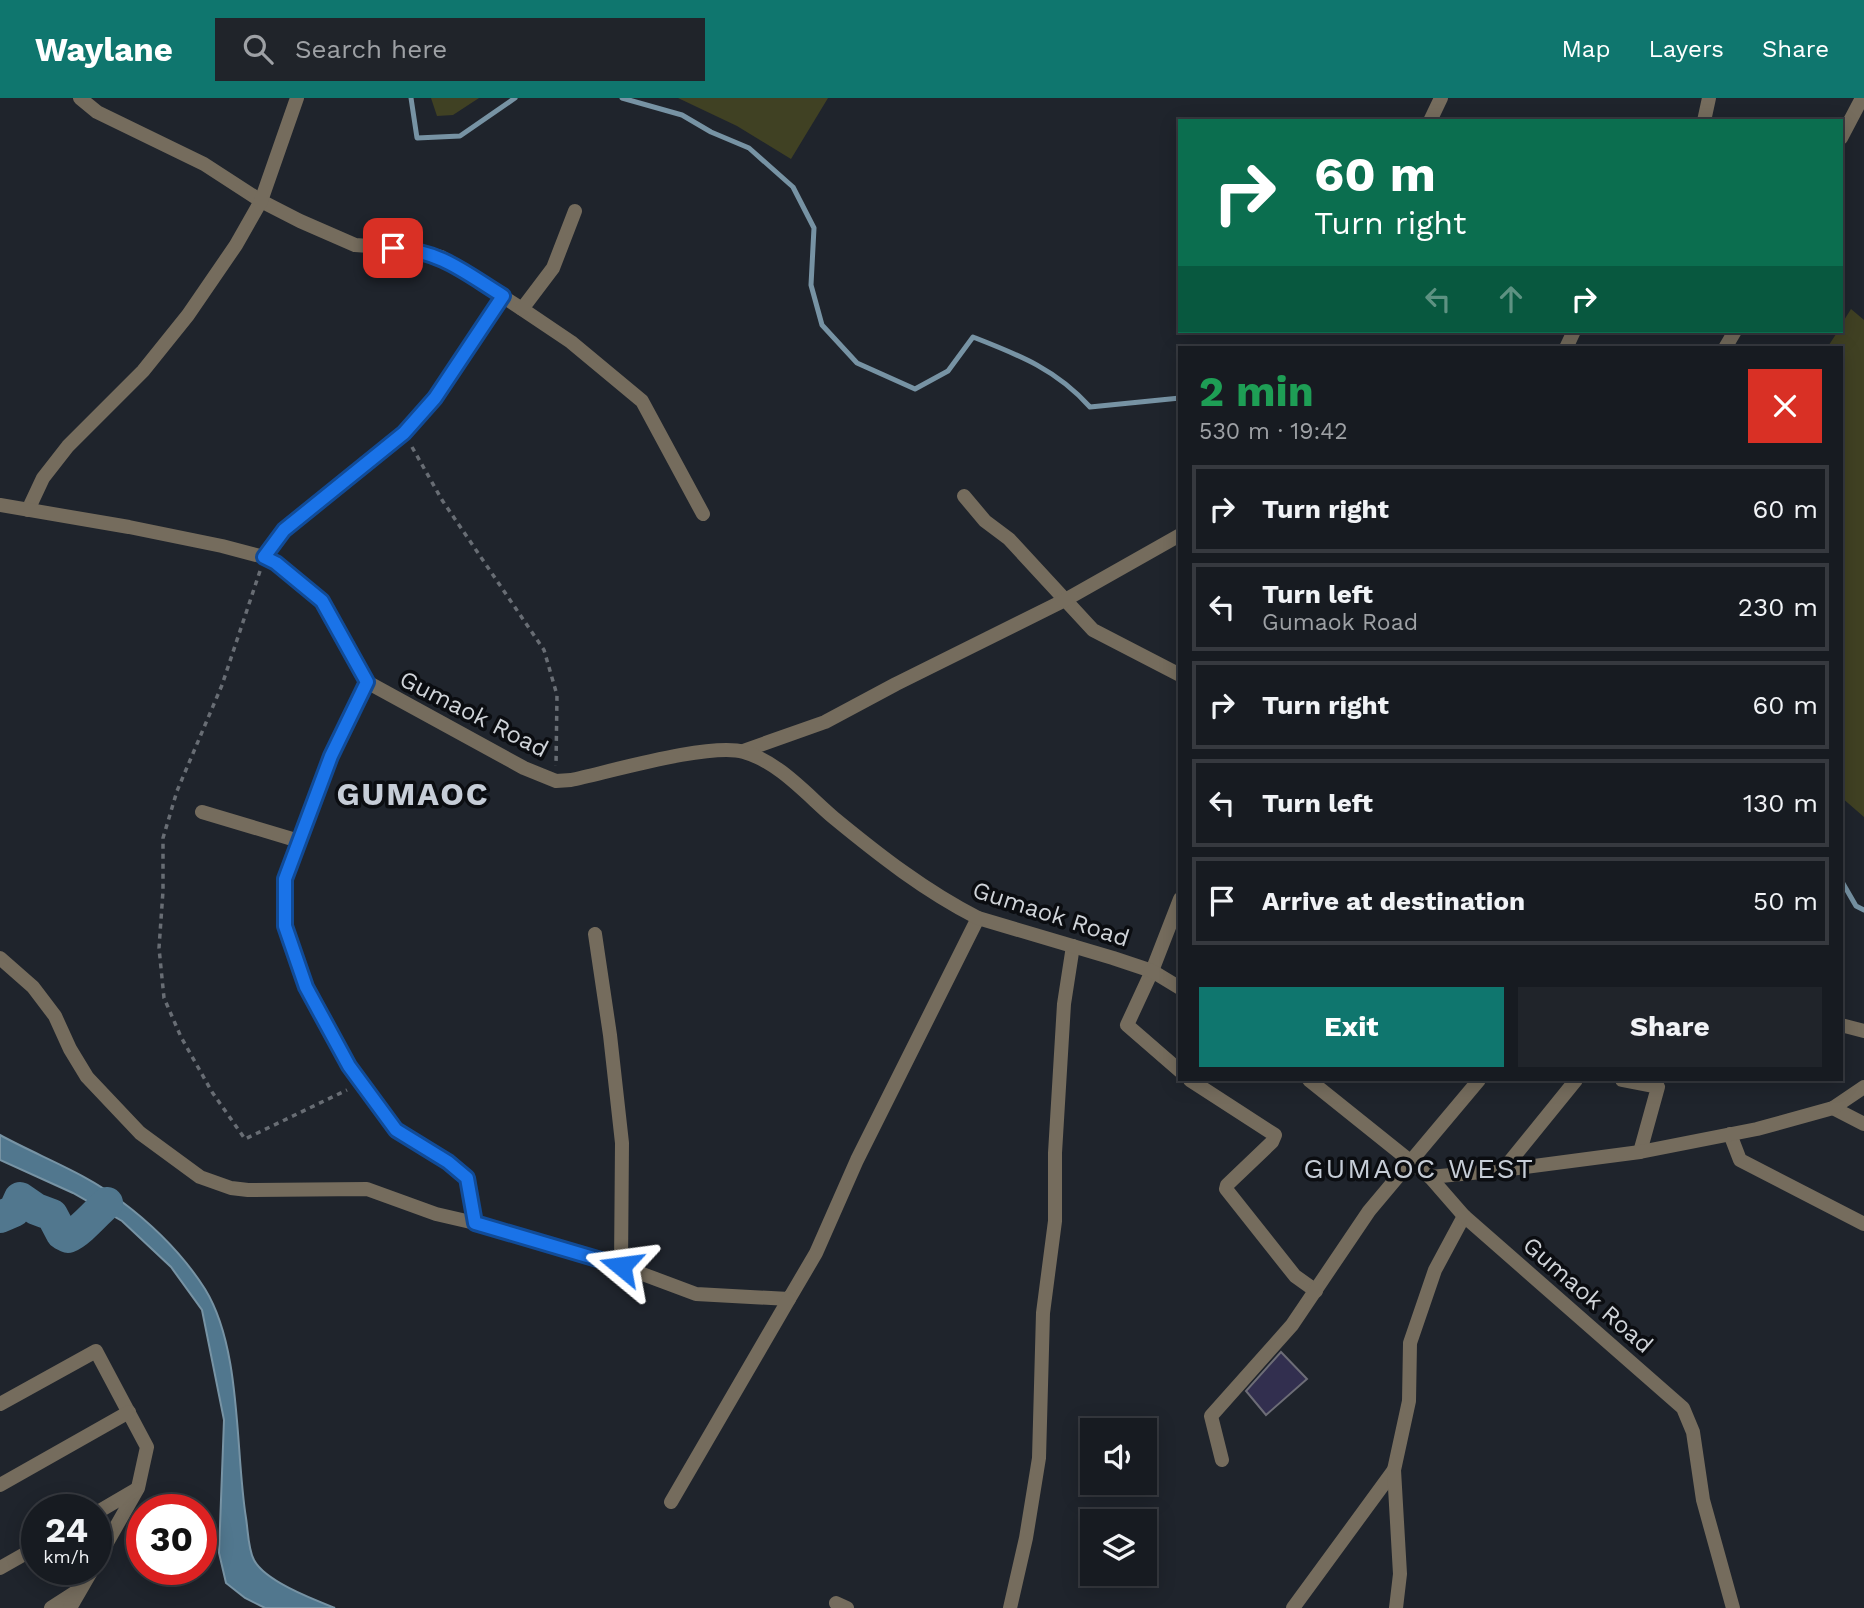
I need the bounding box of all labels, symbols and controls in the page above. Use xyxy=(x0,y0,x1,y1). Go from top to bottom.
search box xyxy=(215,18,705,81)
text: Waylane xyxy=(35,30,173,69)
icon: search xyxy=(239,30,277,68)
text: Search here xyxy=(295,34,447,64)
text: Map xyxy=(1562,35,1610,63)
text: Layers xyxy=(1648,35,1724,63)
text: Share xyxy=(1762,35,1829,63)
text: 60 m xyxy=(1314,145,1436,203)
icon: right xyxy=(1199,147,1290,238)
text: Turn right xyxy=(1314,204,1466,242)
pin xyxy=(363,218,423,278)
icon: arrive xyxy=(374,229,412,267)
icon: left xyxy=(1419,280,1457,318)
icon: ahead xyxy=(1492,280,1530,318)
icon: right xyxy=(1565,280,1603,318)
text: 2 min xyxy=(1199,367,1314,416)
button: close xyxy=(1748,369,1822,443)
text: 530 m · 19:42 xyxy=(1199,418,1348,445)
icon: right xyxy=(1203,490,1241,528)
text: Turn right xyxy=(1262,494,1389,524)
text: 60 m xyxy=(1752,494,1818,524)
text: Turn left xyxy=(1262,579,1373,609)
icon: left xyxy=(1203,588,1241,626)
text: 230 m xyxy=(1738,592,1818,622)
text: Gumaok Road xyxy=(1262,609,1418,636)
street label: Gumaok Road xyxy=(395,665,553,763)
icon: right xyxy=(1203,686,1241,724)
text: Turn right xyxy=(1262,690,1389,720)
text: 60 m xyxy=(1752,690,1818,720)
district label: GUMAOC xyxy=(336,775,490,813)
icon: left xyxy=(1203,784,1241,822)
text: Turn left xyxy=(1262,788,1373,818)
text: 130 m xyxy=(1743,788,1818,818)
street label: Gumaok Road xyxy=(969,876,1133,952)
icon: arrive xyxy=(1203,882,1241,920)
text: Arrive at destination xyxy=(1262,886,1525,916)
text: 50 m xyxy=(1753,886,1818,916)
button: Exit xyxy=(1199,987,1504,1067)
button: Share xyxy=(1518,987,1822,1067)
district label: GUMAOC WEST xyxy=(1303,1152,1535,1185)
position arrow xyxy=(584,1229,658,1303)
street label: Gumaok Road xyxy=(1517,1231,1659,1359)
map controls xyxy=(1080,1418,1157,1586)
button: sound xyxy=(1080,1418,1157,1495)
speed limit sign: 30 xyxy=(126,1494,217,1585)
text: 24 xyxy=(45,1509,88,1551)
button: layers xyxy=(1080,1509,1157,1586)
text: km/h xyxy=(43,1546,90,1567)

